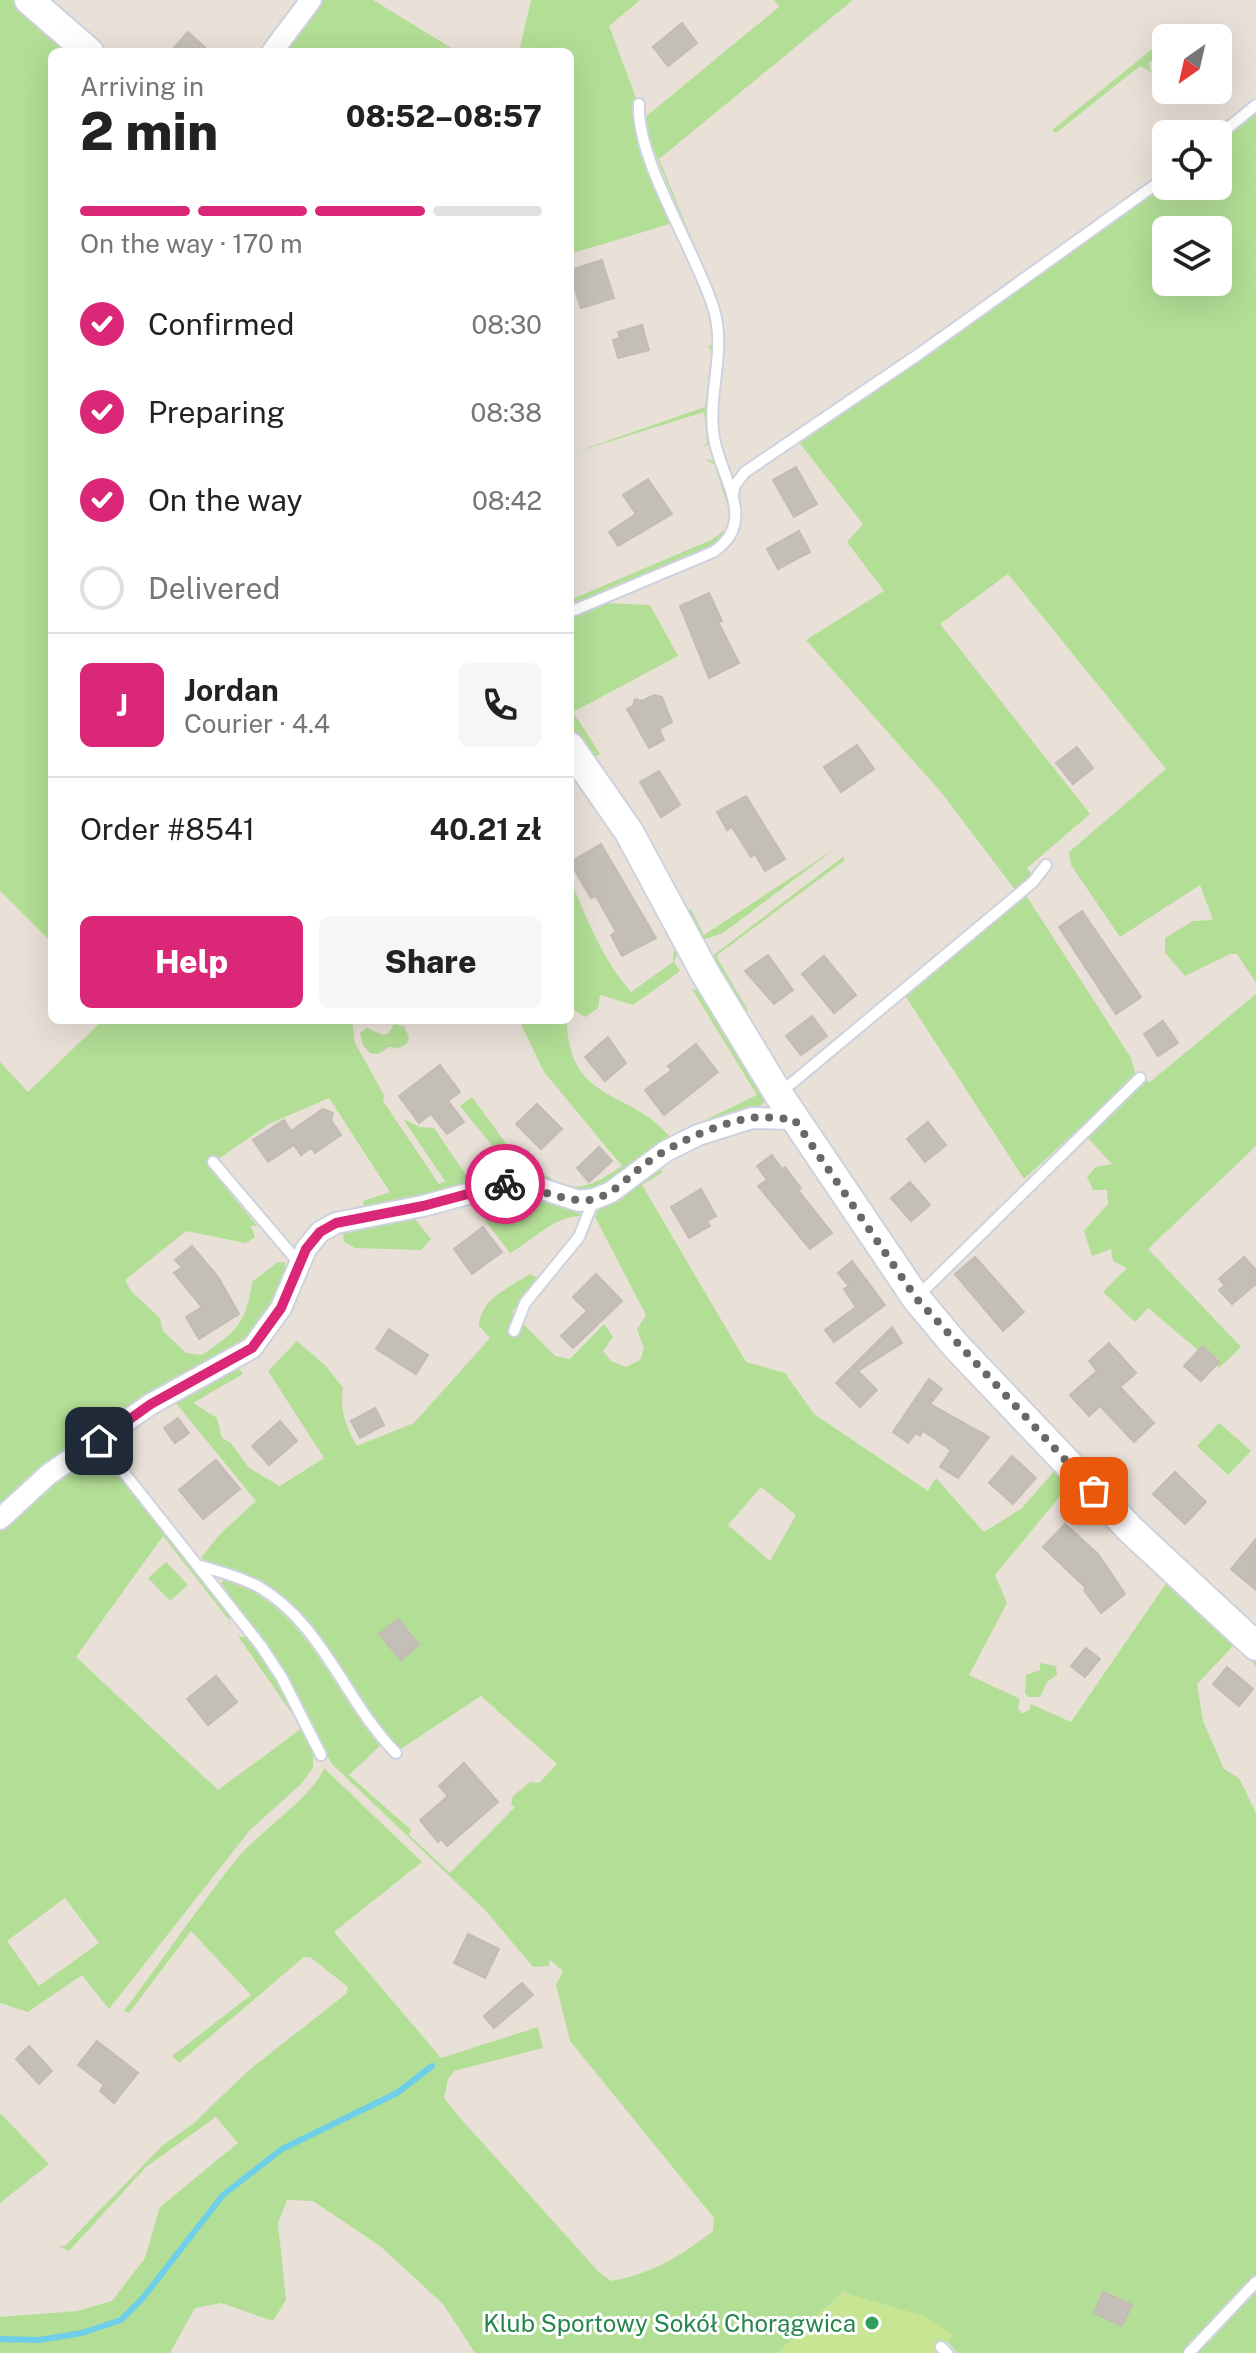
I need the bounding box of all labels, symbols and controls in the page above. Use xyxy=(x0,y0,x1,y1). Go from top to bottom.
north arrow xyxy=(1152,24,1232,104)
map controls xyxy=(1152,24,1232,296)
text: Arriving in xyxy=(80,71,204,102)
text: 08:52–08:57 xyxy=(346,98,542,134)
text: 2 min xyxy=(80,101,218,162)
button: locate xyxy=(1152,120,1232,200)
button: layers xyxy=(1152,216,1232,296)
text: On the way · 170 m xyxy=(80,228,303,259)
icon: check xyxy=(80,302,124,346)
text: Confirmed xyxy=(148,306,294,342)
text: 08:30 xyxy=(471,309,542,340)
icon: check xyxy=(80,390,124,434)
text: Preparing xyxy=(148,394,285,430)
text: 08:38 xyxy=(471,397,542,428)
icon: check xyxy=(80,478,124,522)
text: On the way xyxy=(148,482,302,518)
text: 08:42 xyxy=(472,485,542,516)
text: Delivered xyxy=(148,570,280,606)
button: phone xyxy=(458,663,542,747)
text: Jordan xyxy=(184,672,279,708)
text: J xyxy=(116,687,128,723)
text: Courier · 4.4 xyxy=(184,708,330,739)
text: Order #8541 xyxy=(80,811,255,847)
text: 40.21 zł xyxy=(430,811,542,847)
button: Help xyxy=(80,916,303,1008)
button: Share xyxy=(319,916,542,1008)
courier xyxy=(465,1144,545,1224)
icon: bike xyxy=(483,1162,527,1206)
pin xyxy=(65,1407,133,1475)
icon: home xyxy=(77,1419,121,1463)
pin xyxy=(1060,1457,1128,1525)
icon: bag xyxy=(1072,1469,1116,1513)
place label: Klub Sportowy Sokół Chorągwica xyxy=(483,2309,856,2337)
marker: Klub Sportowy Sokół Chorągwica xyxy=(863,2314,881,2332)

